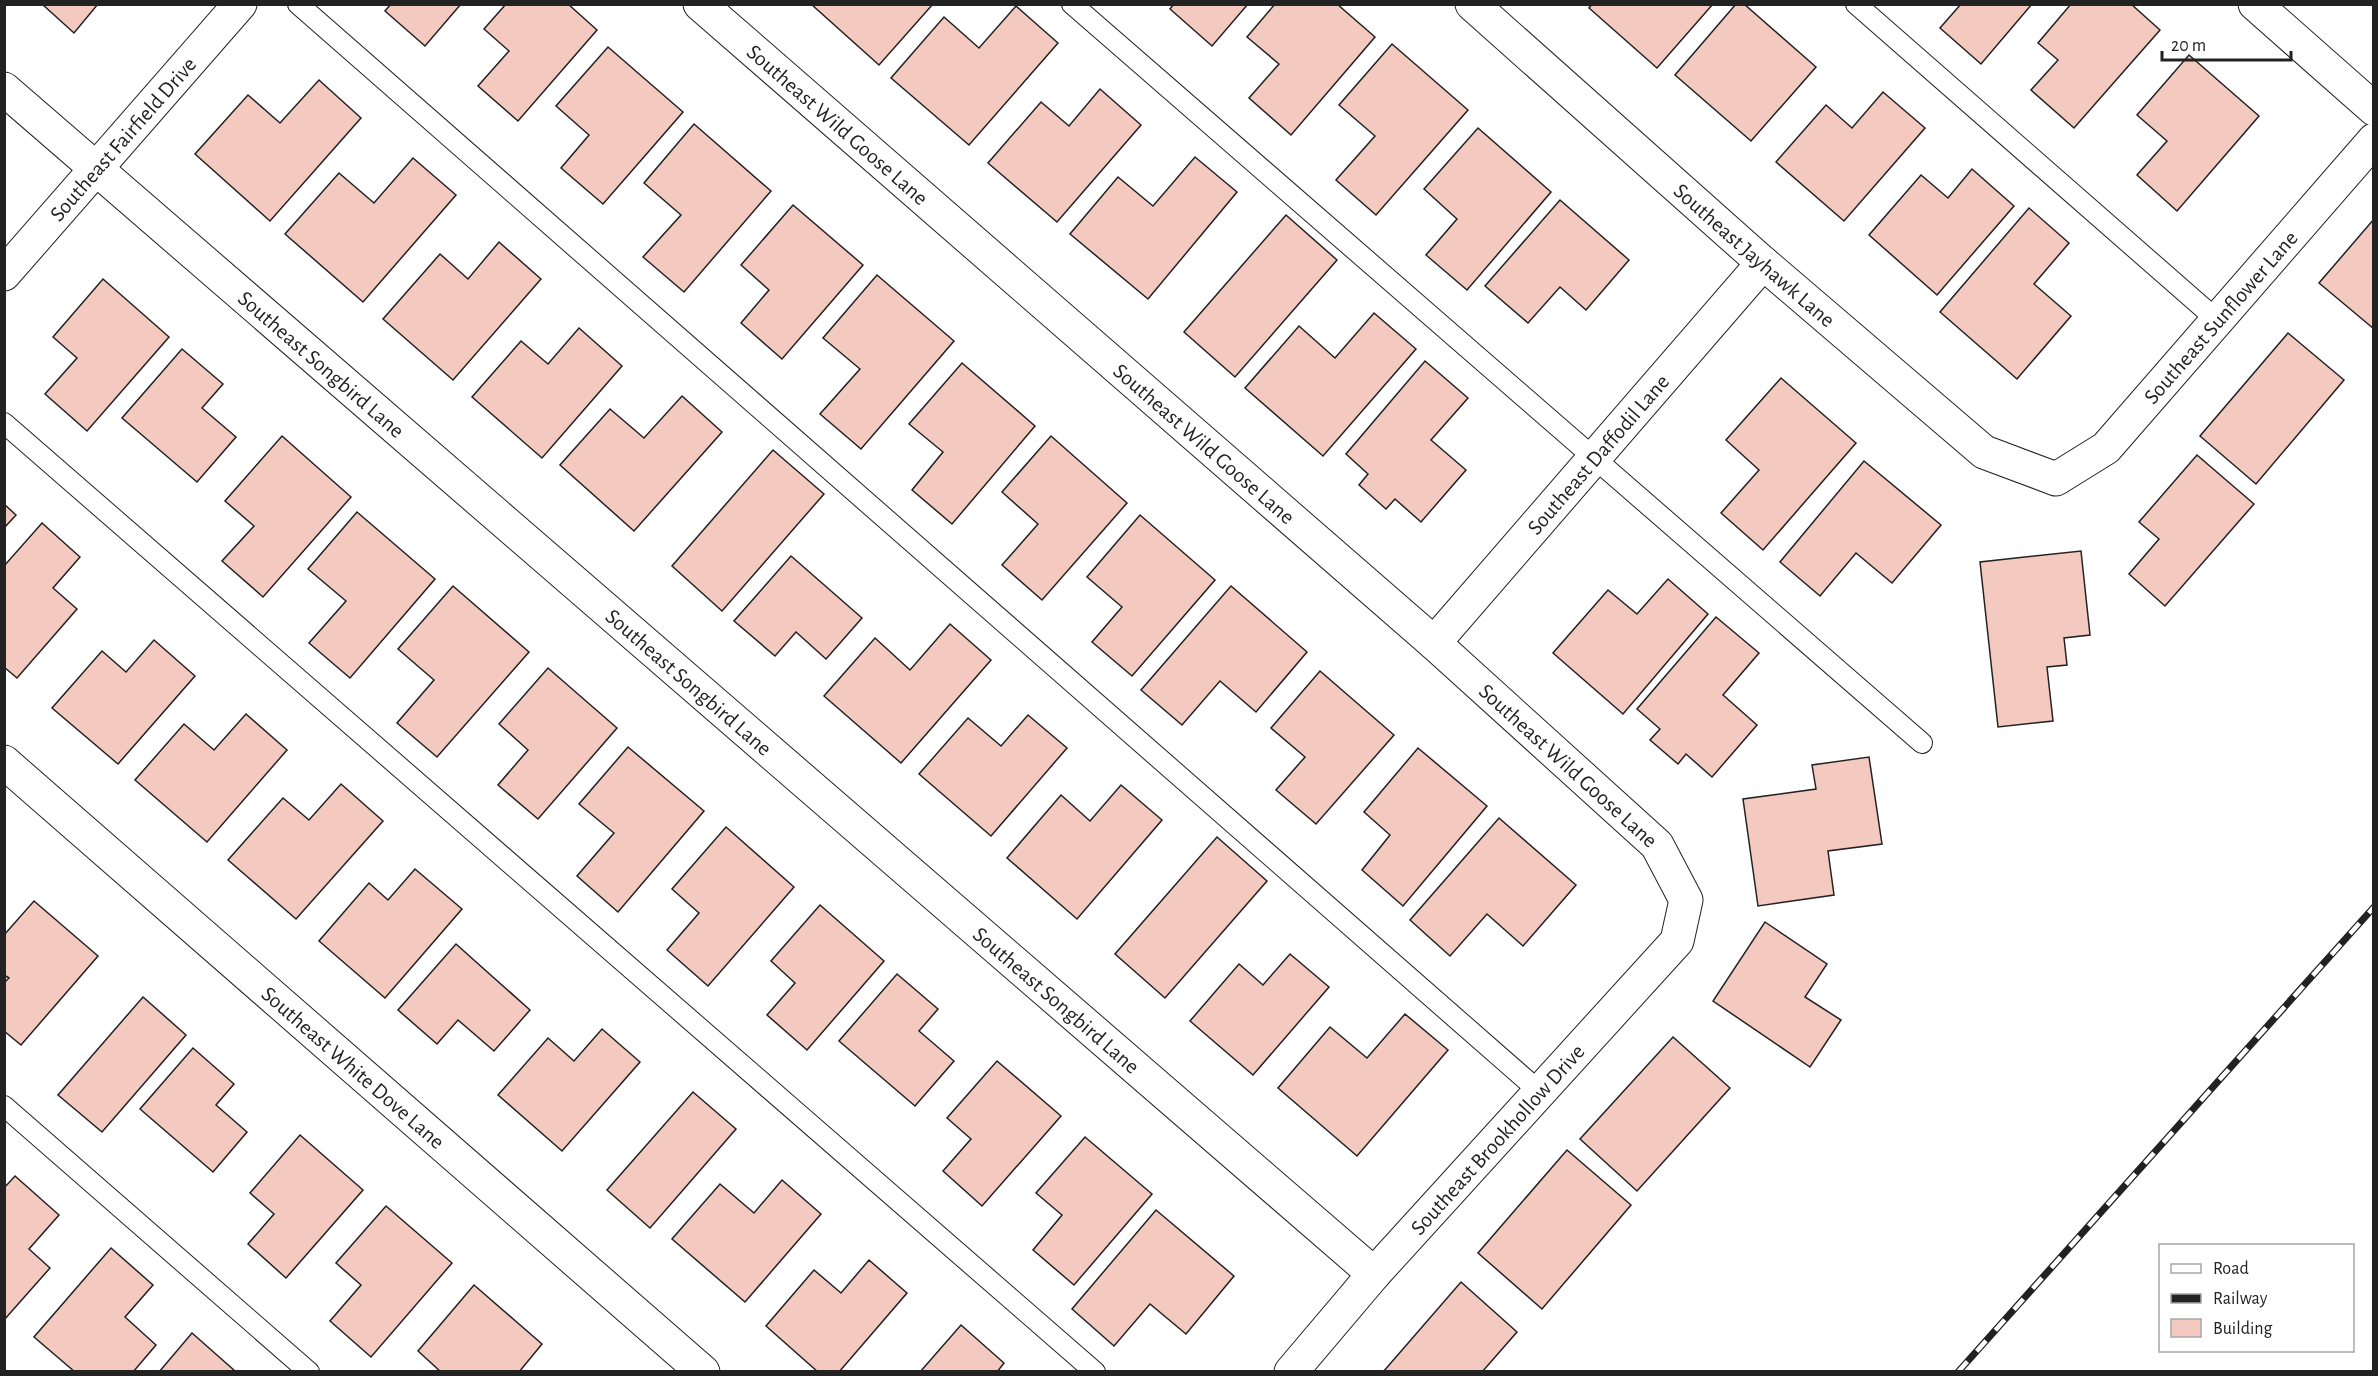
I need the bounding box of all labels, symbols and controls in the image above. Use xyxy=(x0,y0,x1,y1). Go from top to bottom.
scale bar xyxy=(2162,24,2291,62)
text: 20 m xyxy=(2171,37,2206,55)
street label: Southeast Wild Goose Lane xyxy=(743,40,932,209)
street label: Southeast Fairfield Drive xyxy=(46,53,201,225)
street label: Southeast Jayhawk Lane xyxy=(1670,179,1839,331)
street label: Southeast Sunflower Lane xyxy=(2140,227,2302,408)
street label: Southeast Songbird Lane xyxy=(234,287,408,442)
street label: Southeast Wild Goose Lane xyxy=(1109,360,1299,529)
street label: Southeast Daffodil Lane xyxy=(1523,370,1673,539)
street label: Southeast Songbird Lane xyxy=(601,605,776,760)
street label: Southeast Wild Goose Lane xyxy=(1475,680,1661,852)
street label: Southeast Songbird Lane xyxy=(969,923,1143,1078)
street label: Southeast White Dove Lane xyxy=(257,982,449,1153)
street label: Southeast Brookhollow Drive xyxy=(1407,1040,1589,1239)
legend xyxy=(2159,1244,2354,1352)
text: Road xyxy=(2213,1260,2249,1278)
text: Railway xyxy=(2213,1290,2268,1308)
text: Building xyxy=(2213,1320,2273,1338)

